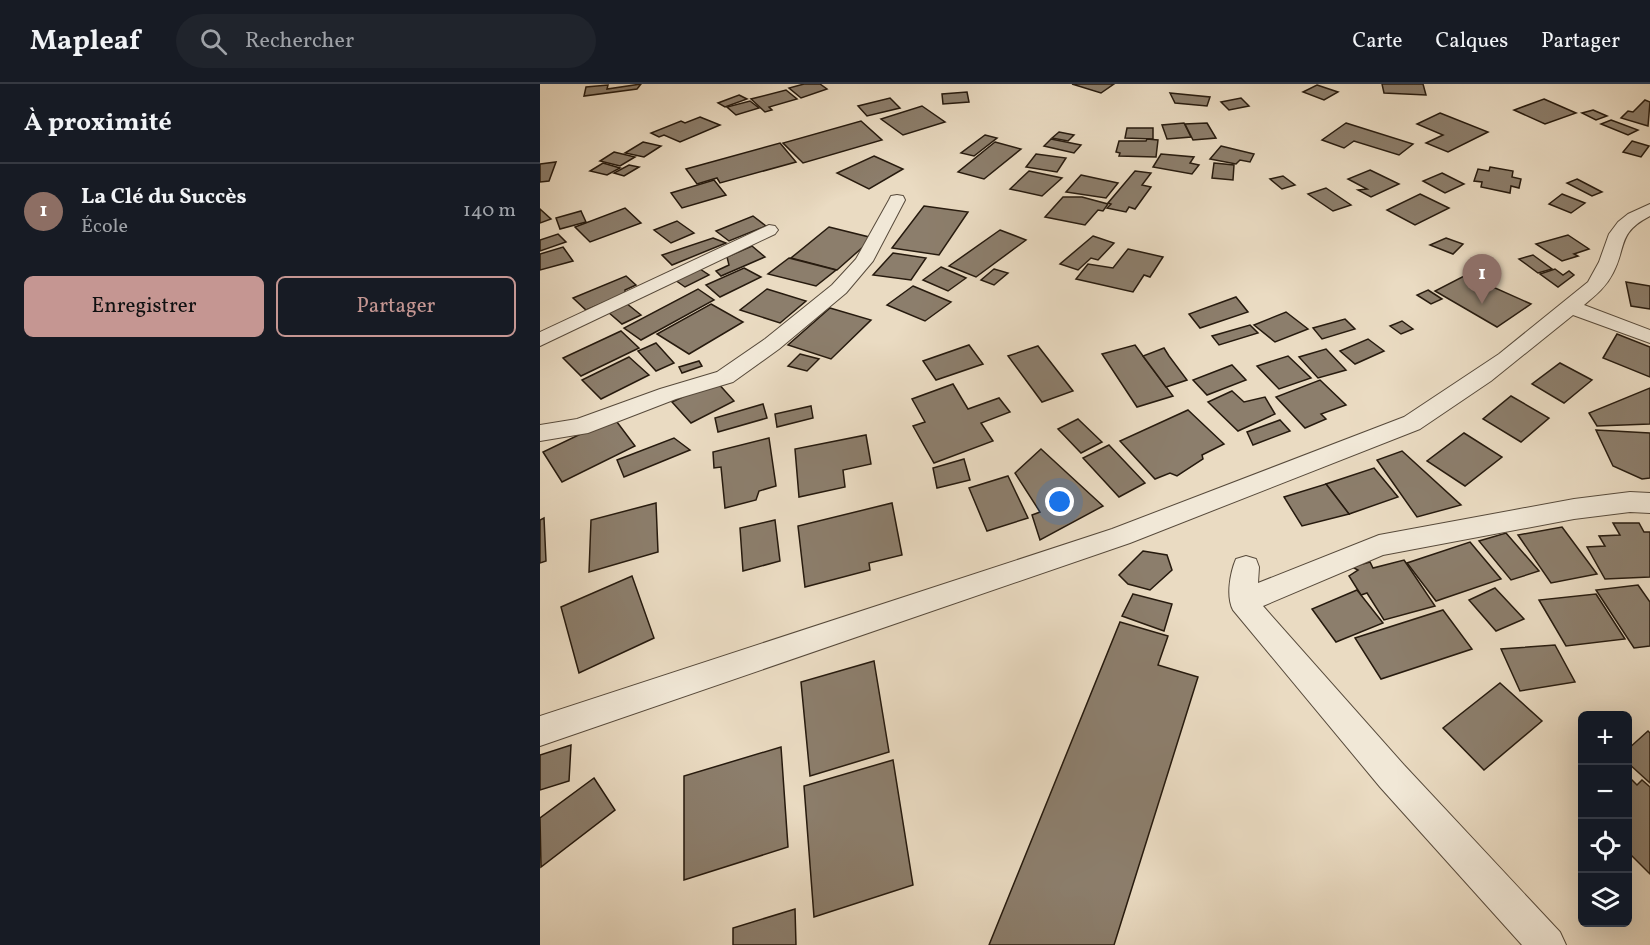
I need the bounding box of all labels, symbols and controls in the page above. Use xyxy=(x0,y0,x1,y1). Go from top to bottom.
search box xyxy=(176,14,596,68)
text: Mapleaf xyxy=(30,22,140,61)
icon: search xyxy=(197,25,230,58)
text: Rechercher xyxy=(245,26,354,57)
text: Carte xyxy=(1352,27,1403,56)
text: Calques xyxy=(1436,27,1508,56)
text: Partager xyxy=(1541,27,1620,56)
text: À proximité xyxy=(24,105,172,141)
text: La Clé du Succès xyxy=(81,182,247,213)
text: 1 xyxy=(39,197,48,225)
text: 140 m xyxy=(463,197,516,225)
text: École xyxy=(81,213,128,241)
pin: 1 xyxy=(1462,254,1502,304)
button: Enregistrer xyxy=(24,276,264,337)
button: Partager xyxy=(276,276,516,337)
your location xyxy=(1045,487,1074,516)
map controls xyxy=(1578,711,1632,927)
button: + xyxy=(1578,711,1632,765)
button: − xyxy=(1578,765,1632,819)
button: locate xyxy=(1578,819,1632,873)
button: layers xyxy=(1578,873,1632,927)

